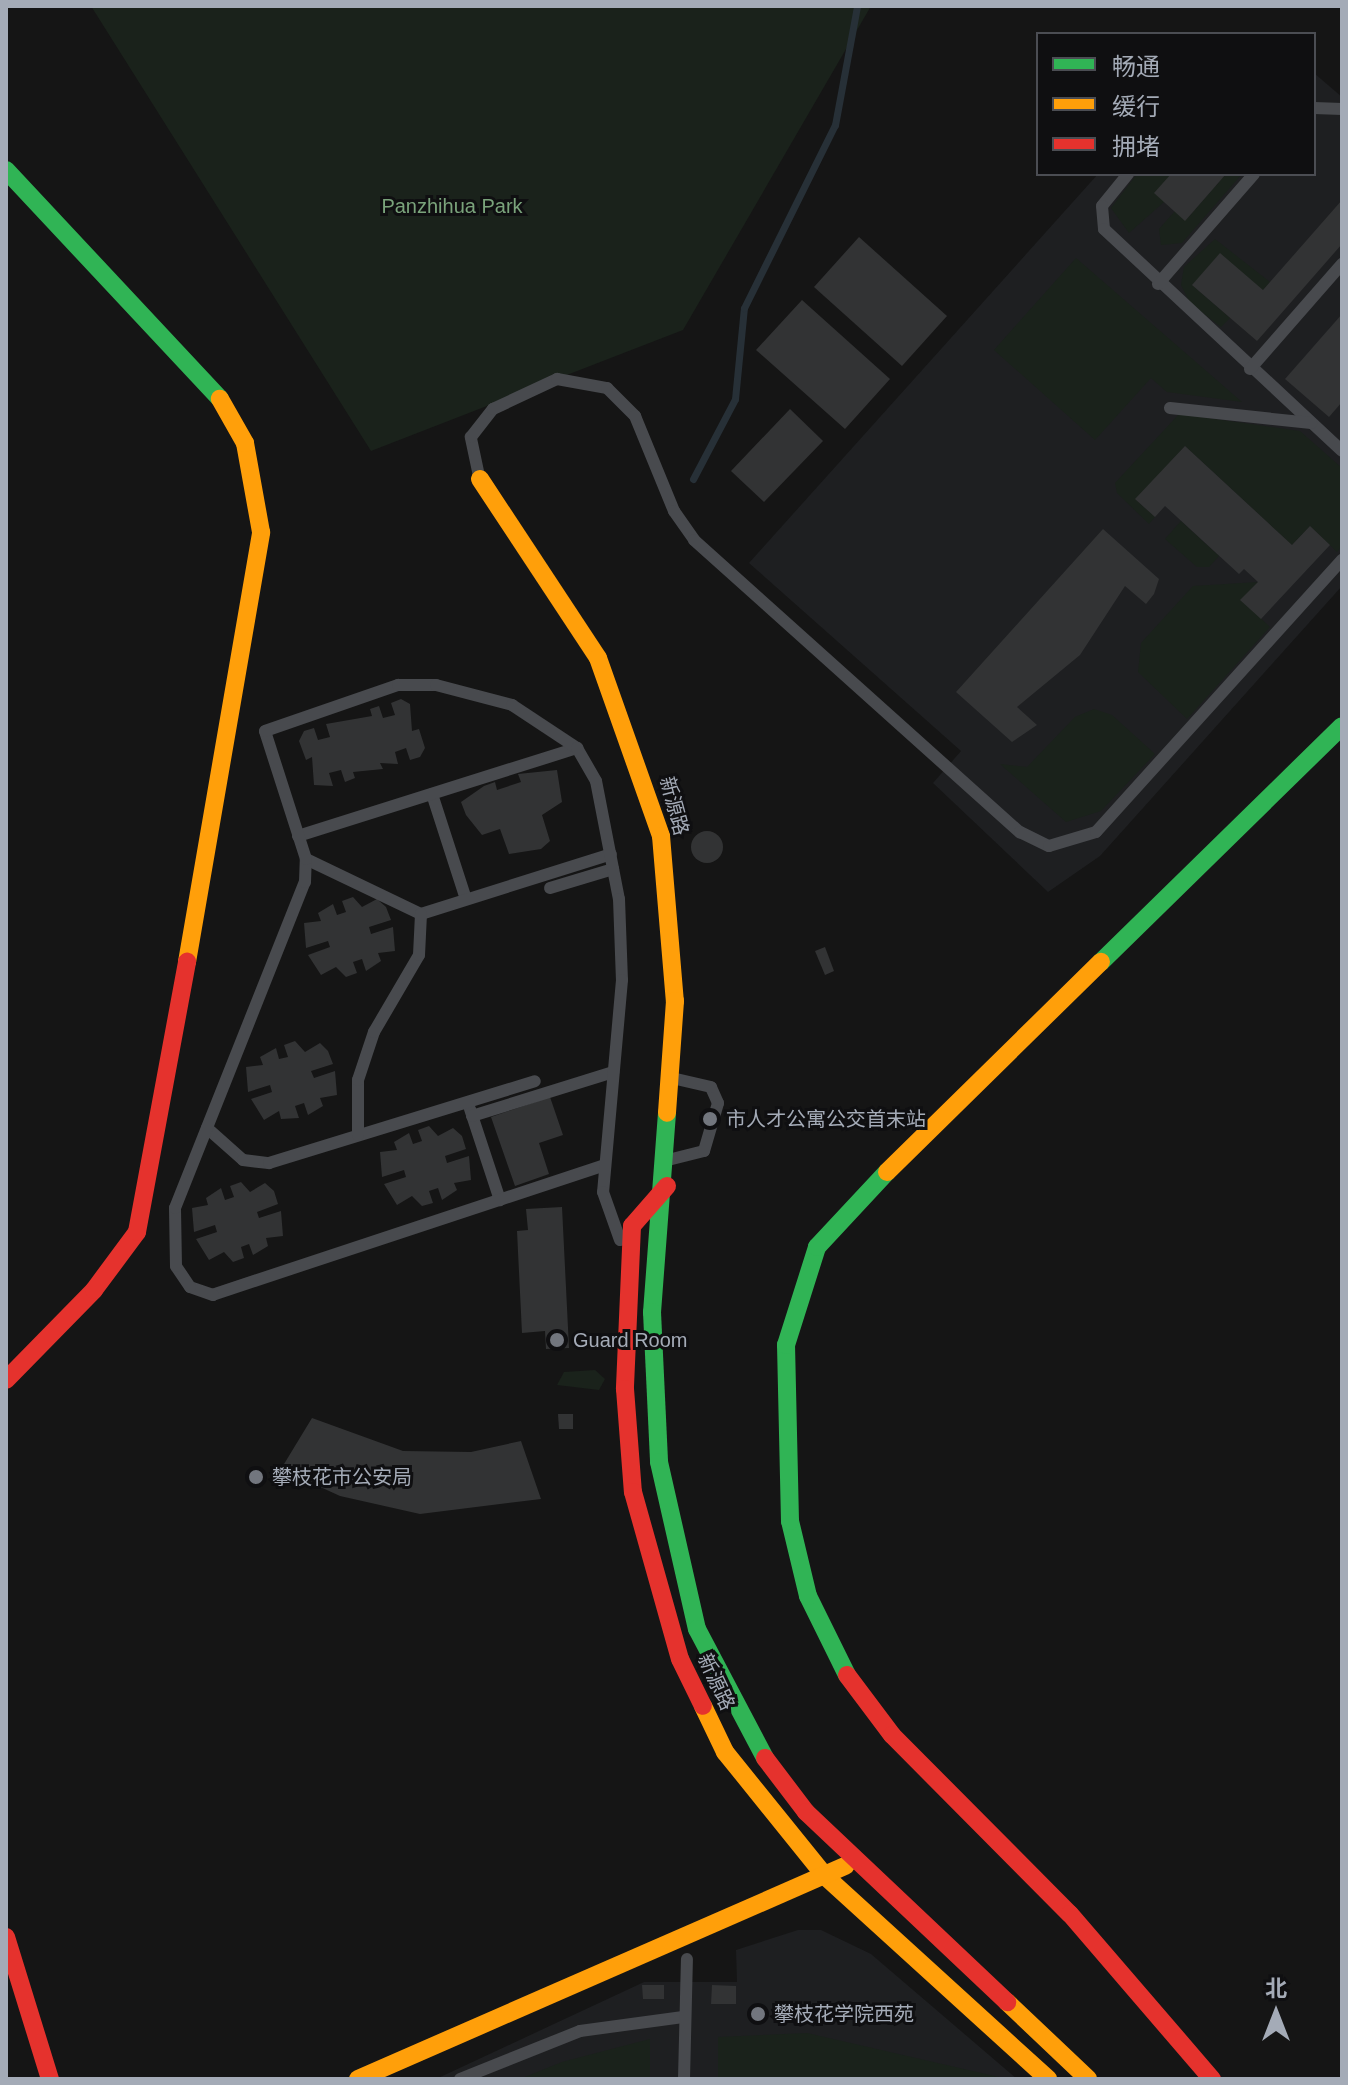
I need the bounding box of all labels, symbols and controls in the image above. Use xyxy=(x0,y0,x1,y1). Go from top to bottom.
legend xyxy=(1036,32,1316,176)
text: 畅通 xyxy=(1112,53,1160,80)
text: 缓行 xyxy=(1112,93,1160,120)
text: 拥堵 xyxy=(1112,133,1160,160)
park label: Panzhihua Park xyxy=(381,194,523,218)
street label: 新源路 xyxy=(655,774,693,838)
place label: 市人才公寓公交首末站 xyxy=(726,1107,926,1131)
marker: 市人才公寓公交首末站 xyxy=(701,1110,719,1128)
place label: Guard Room xyxy=(573,1328,687,1352)
marker: Guard Room xyxy=(548,1331,566,1349)
place label: 攀枝花市公安局 xyxy=(272,1465,412,1489)
marker: 攀枝花市公安局 xyxy=(247,1468,265,1486)
street label: 新源路 xyxy=(692,1650,740,1714)
north arrow xyxy=(1236,1973,1316,2053)
text: 北 xyxy=(1265,1976,1287,2001)
place label: 攀枝花学院西苑 xyxy=(774,2002,914,2026)
marker: 攀枝花学院西苑 xyxy=(749,2005,767,2023)

